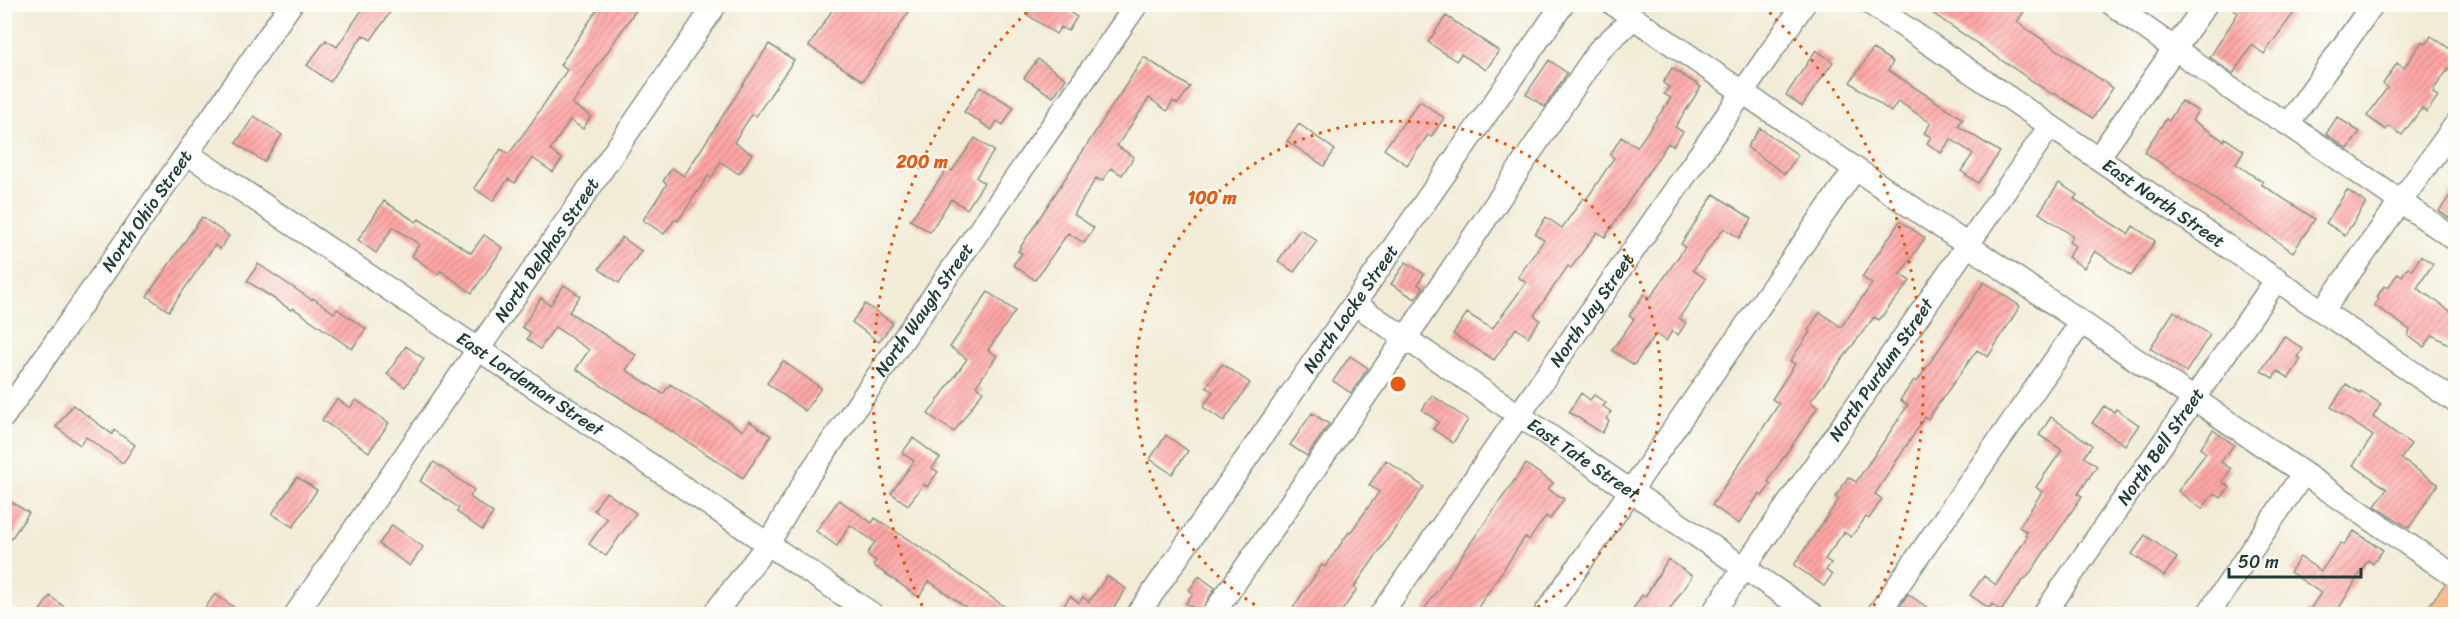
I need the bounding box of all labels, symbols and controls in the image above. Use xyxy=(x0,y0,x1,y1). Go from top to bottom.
street label: North Ohio Street xyxy=(93,143,201,279)
text: 200 m xyxy=(895,146,948,178)
street label: East North Street xyxy=(2095,150,2232,257)
street label: North Delphos Street xyxy=(485,171,608,329)
text: 100 m xyxy=(1188,182,1237,214)
street label: North Waugh Street xyxy=(866,236,982,384)
street label: North Locke Street xyxy=(1294,238,1407,380)
street label: North Jay Street xyxy=(1541,246,1643,374)
street label: North Purdum Street xyxy=(1820,291,1943,448)
street label: East Lordeman Street xyxy=(450,323,611,446)
centre of rings xyxy=(1388,374,1408,394)
street label: North Bell Street xyxy=(2108,381,2213,512)
street label: East Tate Street xyxy=(1520,409,1647,509)
scale bar xyxy=(2229,541,2361,579)
text: 50 m xyxy=(2238,546,2279,578)

